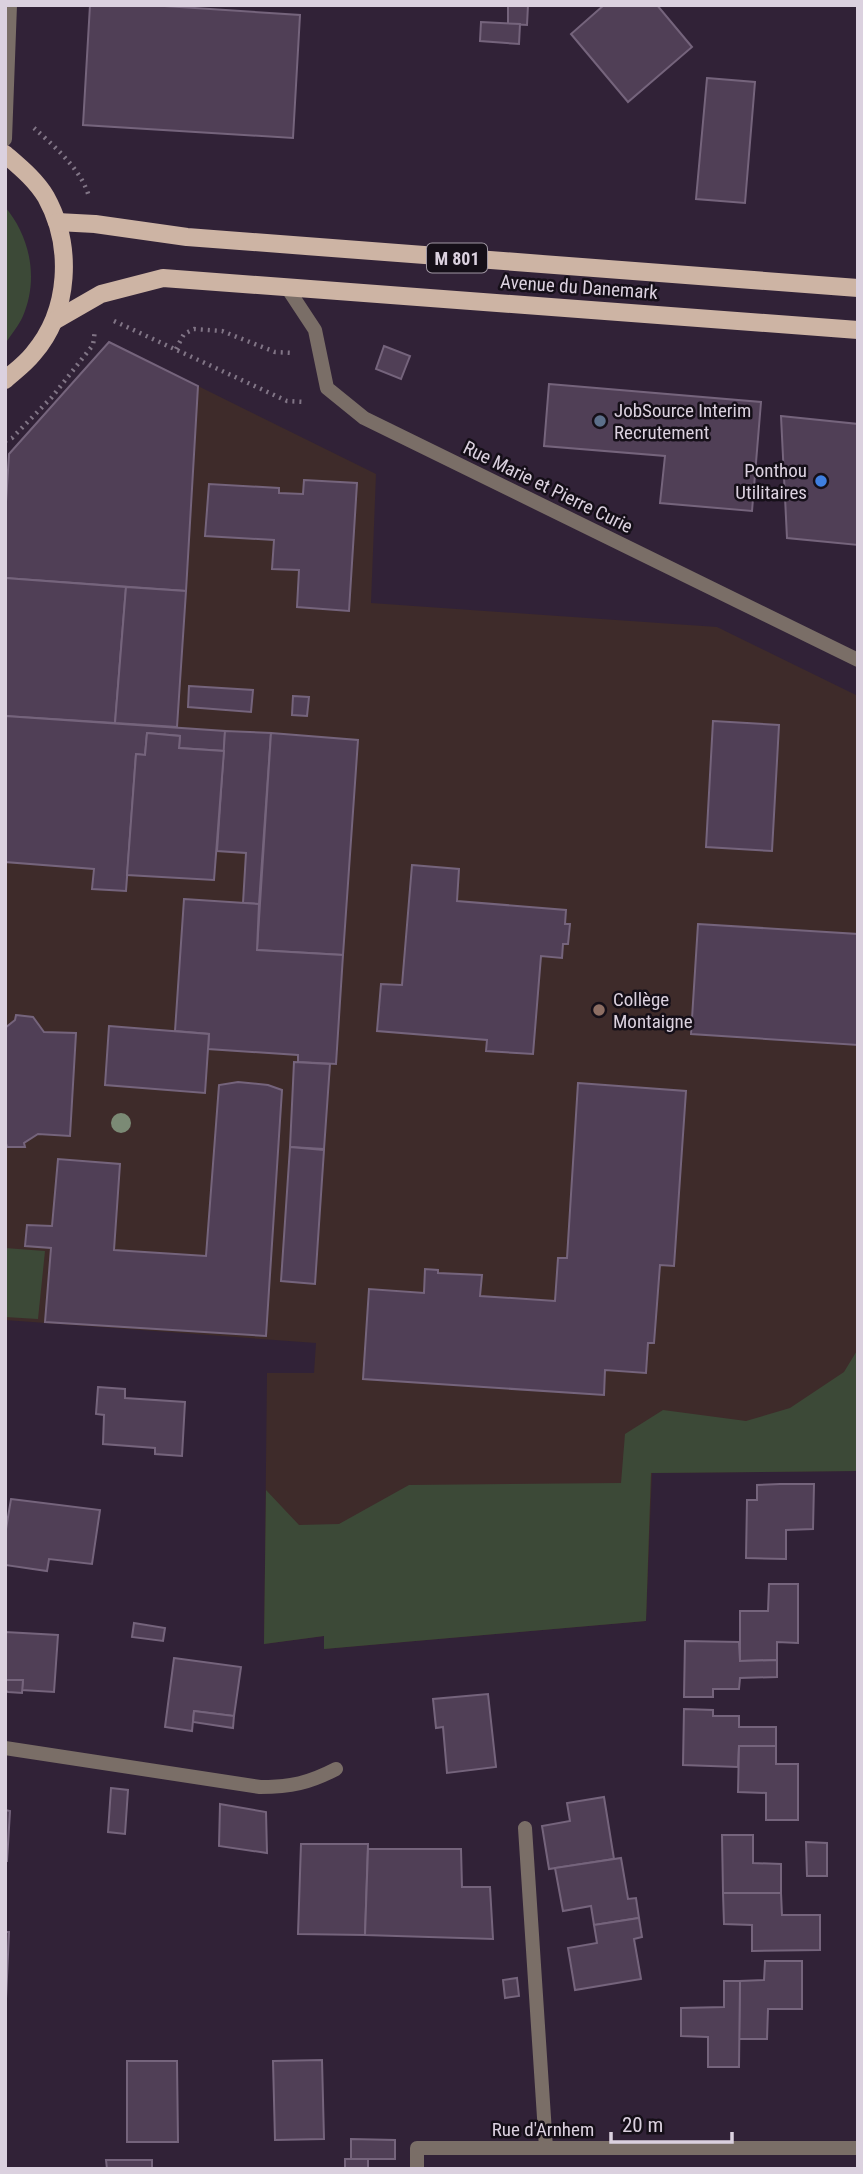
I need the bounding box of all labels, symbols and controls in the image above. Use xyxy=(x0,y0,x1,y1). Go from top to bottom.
road number: M 801 xyxy=(427,244,487,272)
street label: Avenue du Danemark xyxy=(499,270,659,304)
place label: JobSource Interim Recrutement xyxy=(614,399,751,444)
marker: JobSource Interim Recrutement xyxy=(592,413,608,429)
street label: Rue Marie et Pierre Curie xyxy=(459,436,637,538)
place label: Ponthou Utilitaires xyxy=(735,459,807,504)
marker: Ponthou Utilitaires xyxy=(813,473,829,489)
place label: Collège Montaigne xyxy=(613,988,693,1033)
marker: Collège Montaigne xyxy=(591,1002,607,1018)
scale bar xyxy=(611,2100,732,2144)
text: 20 m xyxy=(622,2113,663,2137)
street label: Rue d'Arnhem xyxy=(492,2118,594,2141)

